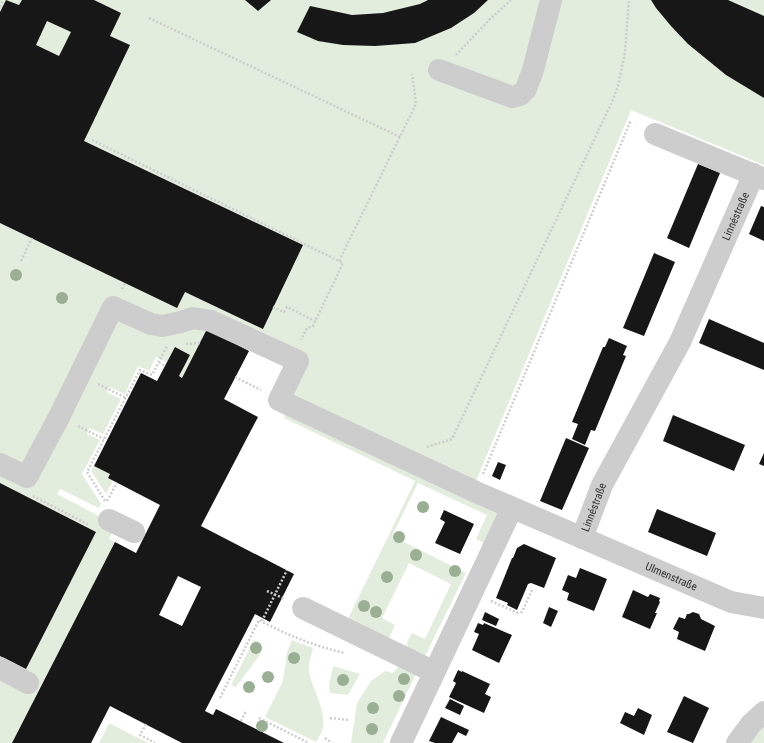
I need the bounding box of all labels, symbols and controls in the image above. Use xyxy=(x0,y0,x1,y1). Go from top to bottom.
street label: Linnéstraße xyxy=(720,190,752,242)
street label: Linnéstraße xyxy=(579,481,609,534)
street label: Ulmenstraße xyxy=(643,560,699,594)

